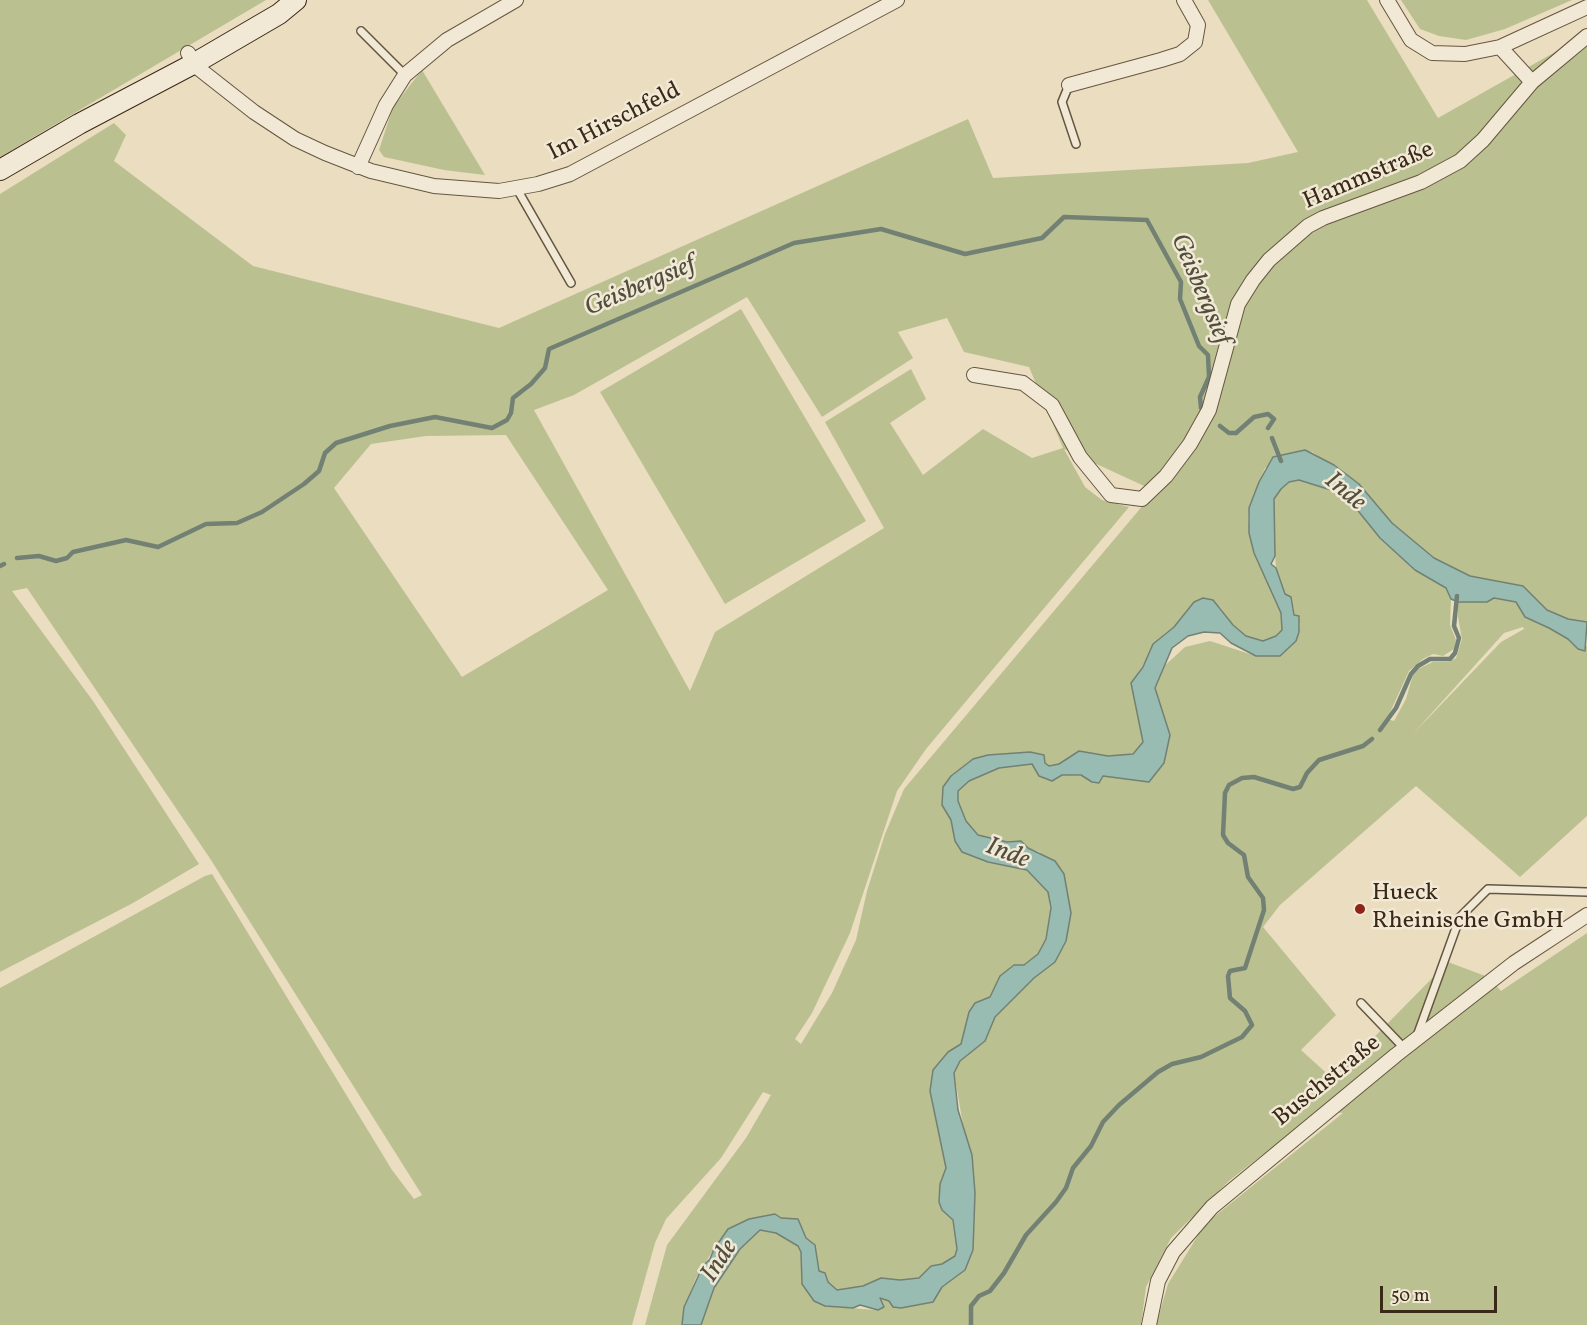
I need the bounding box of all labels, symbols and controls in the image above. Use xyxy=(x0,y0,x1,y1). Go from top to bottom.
street label: Im Hirschfeld xyxy=(544,77,686,169)
street label: Hammstraße xyxy=(1299,137,1439,217)
water label: Geisbergsief xyxy=(1162,230,1236,350)
water label: Geisbergsief xyxy=(581,251,701,325)
water label: Inde xyxy=(1317,467,1371,519)
water label: Inde xyxy=(981,832,1033,878)
place label: Hueck Rheinische GmbH xyxy=(1372,881,1564,937)
marker: Hueck Rheinische GmbH xyxy=(1353,902,1367,916)
street label: Buschstraße xyxy=(1269,1030,1387,1134)
water label: Inde xyxy=(696,1235,746,1289)
scale bar xyxy=(1383,1274,1500,1312)
text: 50 m xyxy=(1391,1284,1430,1309)

